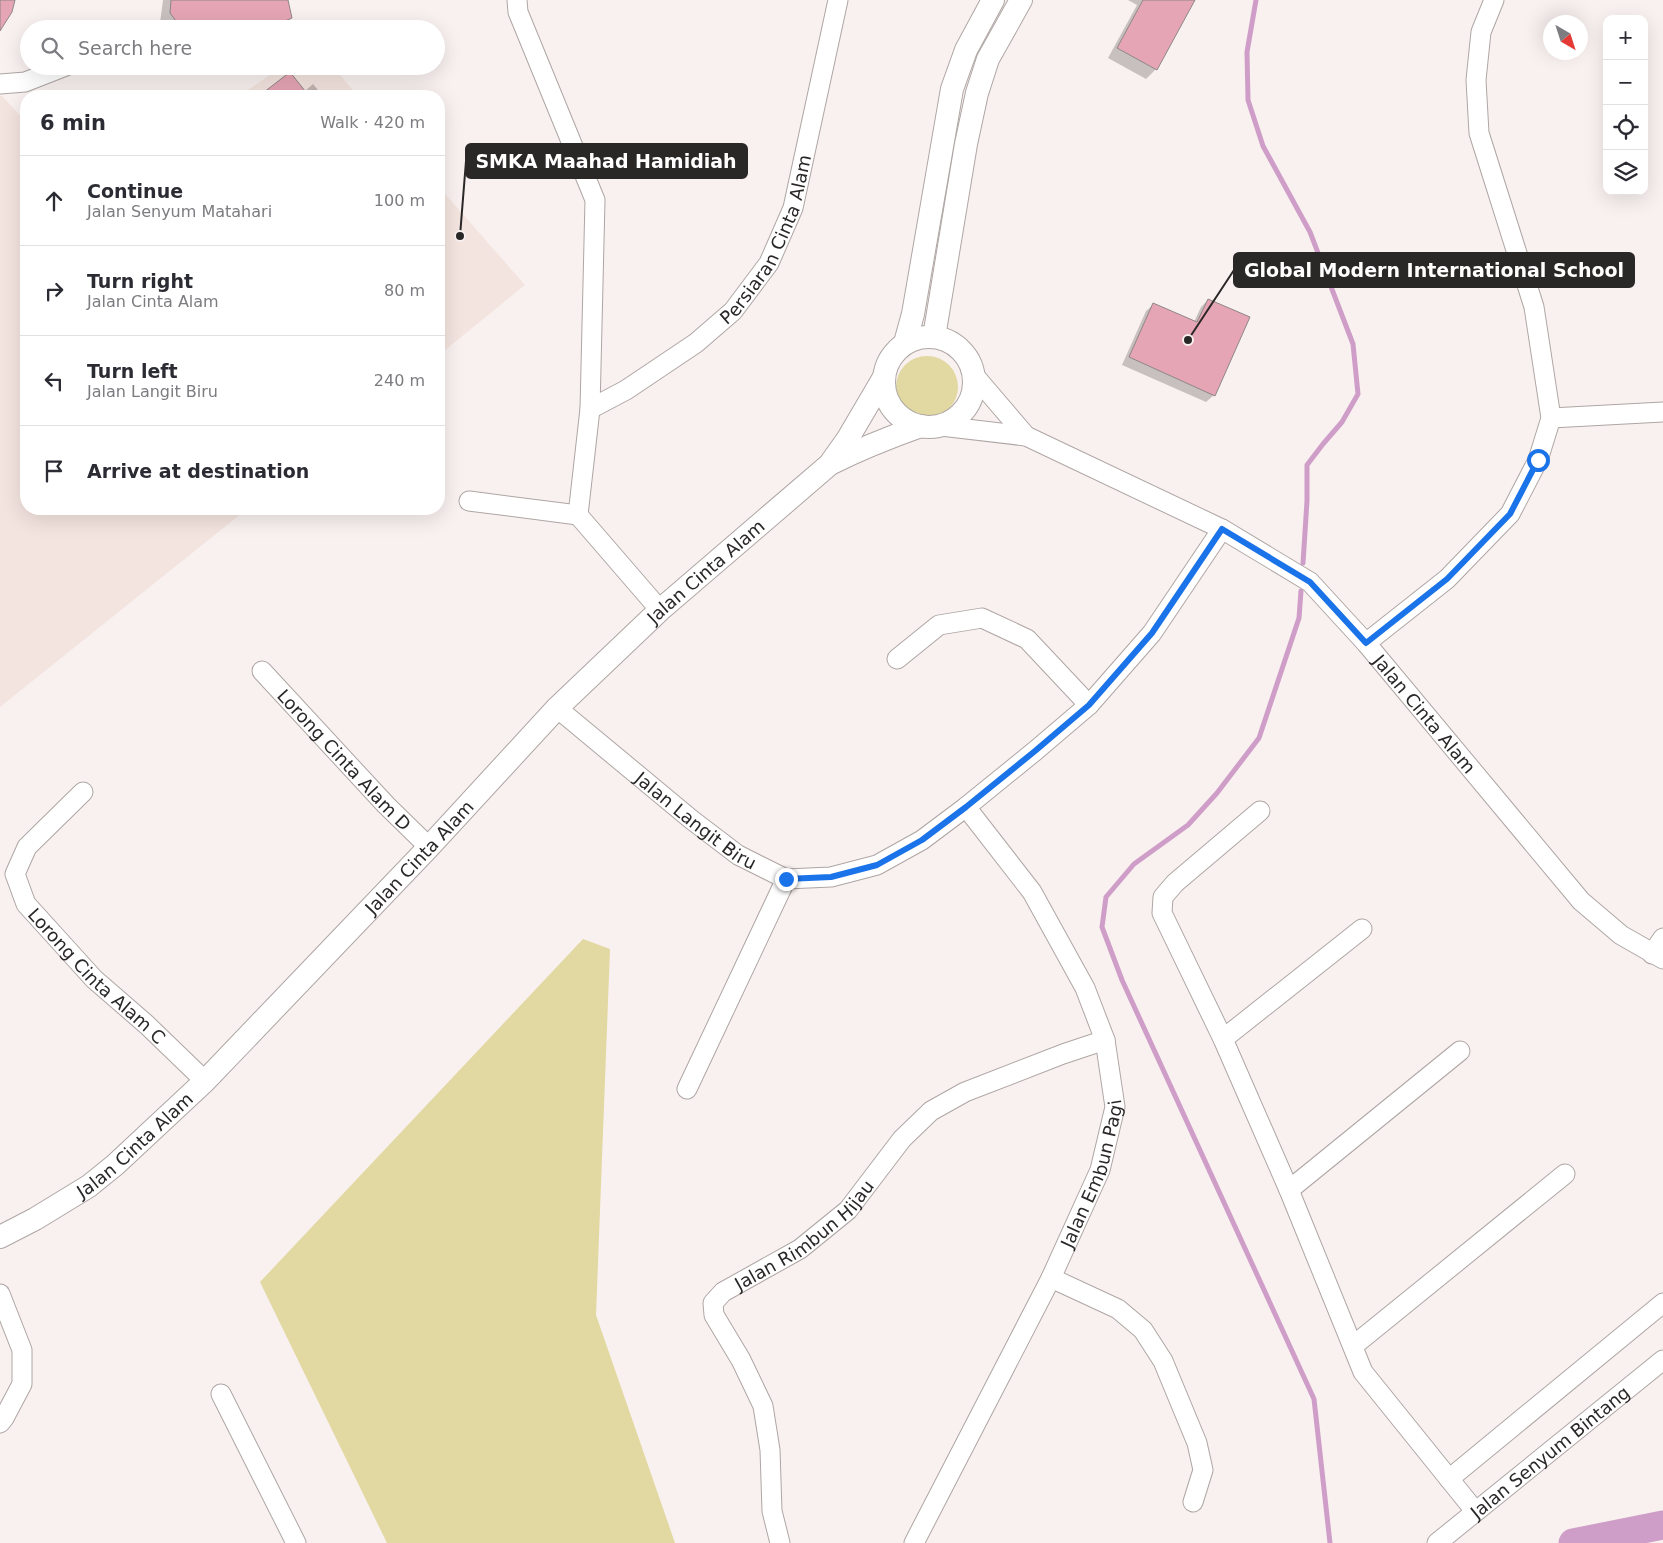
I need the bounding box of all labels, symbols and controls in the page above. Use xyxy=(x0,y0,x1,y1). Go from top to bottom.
north arrow xyxy=(1543,15,1588,60)
map controls xyxy=(1603,15,1648,195)
button: + xyxy=(1603,15,1648,60)
search box xyxy=(20,20,445,75)
icon: search xyxy=(38,34,66,62)
text: Search here xyxy=(78,37,192,59)
button: − xyxy=(1603,60,1648,105)
button: locate xyxy=(1603,105,1648,150)
text: 6 min xyxy=(40,111,106,135)
text: Walk · 420 m xyxy=(320,113,425,132)
callout: SMKA Maahad Hamidiah xyxy=(466,144,747,178)
text: SMKA Maahad Hamidiah xyxy=(475,150,737,172)
button: layers xyxy=(1603,150,1648,195)
street label: Persiaran Cinta Alam xyxy=(715,153,815,328)
text: Continue xyxy=(87,180,183,202)
icon: ahead xyxy=(40,187,68,215)
text: 100 m xyxy=(374,191,425,210)
text: Jalan Senyum Matahari xyxy=(87,202,272,221)
callout: Global Modern International School xyxy=(1234,253,1634,287)
text: Global Modern International School xyxy=(1244,259,1624,281)
text: Turn right xyxy=(87,270,193,292)
icon: right xyxy=(40,277,68,305)
text: 80 m xyxy=(384,281,425,300)
text: Jalan Cinta Alam xyxy=(87,292,219,311)
text: Turn left xyxy=(87,360,178,382)
icon: left xyxy=(40,367,68,395)
text: 240 m xyxy=(374,371,425,390)
text: Jalan Langit Biru xyxy=(87,382,218,401)
route start xyxy=(1527,449,1550,472)
icon: arrive xyxy=(40,457,68,485)
text: Arrive at destination xyxy=(87,460,309,482)
street label: Jalan Cinta Alam xyxy=(642,515,768,628)
street label: Jalan Cinta Alam xyxy=(1369,649,1480,777)
street label: Lorong Cinta Alam D xyxy=(273,685,416,834)
street label: Jalan Langit Biru xyxy=(631,766,760,873)
street label: Jalan Cinta Alam xyxy=(360,796,477,919)
route end xyxy=(775,868,798,891)
street label: Lorong Cinta Alam C xyxy=(24,903,170,1048)
street label: Jalan Cinta Alam xyxy=(72,1088,197,1202)
street label: Jalan Embun Pagi xyxy=(1055,1098,1126,1252)
street label: Jalan Rimbun Hijau xyxy=(730,1176,878,1294)
street label: Jalan Senyum Bintang xyxy=(1465,1381,1633,1523)

